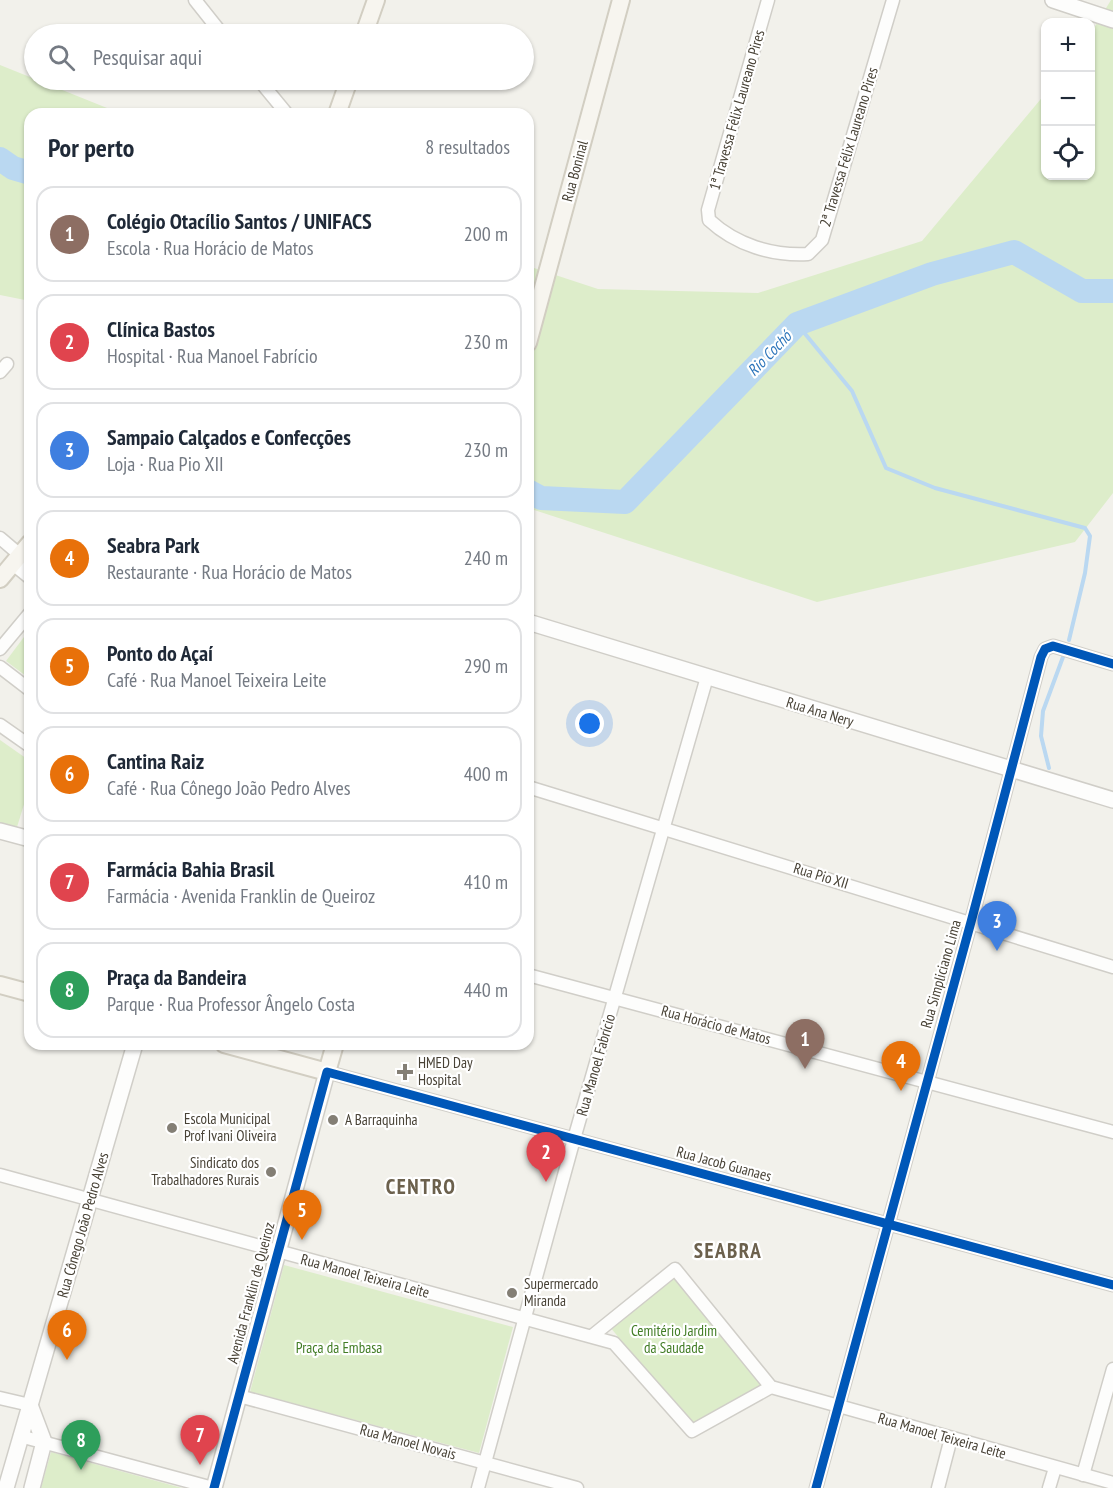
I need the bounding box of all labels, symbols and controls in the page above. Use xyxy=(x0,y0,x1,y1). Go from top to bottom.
map controls xyxy=(1041,18,1095,180)
button: + xyxy=(1041,18,1095,72)
search box xyxy=(24,24,534,90)
street label: 1ª Travessa Félix Laureano Pires xyxy=(705,28,768,192)
icon: search xyxy=(45,41,78,74)
text: Pesquisar aqui xyxy=(93,43,202,71)
street label: 2ª Travessa Félix Laureano Pires xyxy=(815,65,882,229)
button: − xyxy=(1041,72,1095,126)
button: locate xyxy=(1041,126,1095,180)
text: Por perto xyxy=(48,131,134,164)
text: 8 resultados xyxy=(425,134,510,160)
street label: Rua Boninal xyxy=(557,138,592,203)
text: Colégio Otacílio Santos / UNIFACS xyxy=(107,207,372,235)
text: 1 xyxy=(65,221,74,247)
text: 200 m xyxy=(464,221,508,247)
text: Escola · Rua Horácio de Matos xyxy=(107,235,314,261)
text: Clínica Bastos xyxy=(107,315,215,343)
water label: Rio Cochó xyxy=(743,326,796,380)
text: 2 xyxy=(65,329,74,355)
text: 230 m xyxy=(464,329,508,355)
text: Hospital · Rua Manoel Fabrício xyxy=(107,343,318,369)
text: Sampaio Calçados e Confecções xyxy=(107,423,351,451)
text: 3 xyxy=(65,437,74,463)
text: 230 m xyxy=(464,437,508,463)
text: Loja · Rua Pio XII xyxy=(107,451,224,477)
text: Seabra Park xyxy=(107,531,200,559)
text: 4 xyxy=(65,545,74,571)
text: 240 m xyxy=(464,545,508,571)
text: Restaurante · Rua Horácio de Matos xyxy=(107,559,352,585)
text: Ponto do Açaí xyxy=(107,639,213,667)
text: 5 xyxy=(65,653,74,679)
text: 290 m xyxy=(464,653,508,679)
text: Café · Rua Manoel Teixeira Leite xyxy=(107,667,326,693)
street label: Rua Ana Nery xyxy=(784,692,856,731)
your location xyxy=(575,709,604,738)
text: Cantina Raiz xyxy=(107,747,204,775)
text: 6 xyxy=(65,761,74,787)
text: 400 m xyxy=(464,761,508,787)
text: Café · Rua Cônego João Pedro Alves xyxy=(107,775,350,801)
text: Farmácia Bahia Brasil xyxy=(107,855,274,883)
street label: Rua Pio XII xyxy=(791,858,851,893)
text: 7 xyxy=(65,869,74,895)
text: 410 m xyxy=(464,869,508,895)
text: Farmácia · Avenida Franklin de Queiroz xyxy=(107,883,375,909)
pin: 3 xyxy=(978,902,1016,951)
street label: Rua Simpliciano Lima xyxy=(916,918,965,1030)
text: Praça da Bandeira xyxy=(107,963,247,991)
text: 8 xyxy=(65,977,74,1003)
text: 440 m xyxy=(464,977,508,1003)
text: Parque · Rua Professor Ângelo Costa xyxy=(107,991,355,1017)
street label: Rua Horácio de Matos xyxy=(659,1001,773,1048)
street label: Rua Manoel Fabrício xyxy=(572,1012,619,1118)
pin: 1 xyxy=(786,1020,824,1069)
pin: 4 xyxy=(882,1042,920,1091)
place label: HMED Day Hospital xyxy=(418,1053,473,1089)
marker: HMED Day Hospital xyxy=(396,1063,414,1081)
place label: Escola Municipal Prof Ivani Oliveira xyxy=(184,1109,277,1145)
place label: A Barraquinha xyxy=(345,1110,418,1129)
marker: A Barraquinha xyxy=(326,1113,340,1127)
marker: Escola Municipal Prof Ivani Oliveira xyxy=(165,1121,179,1135)
pin: 2 xyxy=(526,1132,566,1182)
street label: Rua Jacob Guanaes xyxy=(675,1142,774,1185)
street label: Rua Cônego João Pedro Alves xyxy=(53,1150,112,1300)
place label: Sindicato dos Trabalhadores Rurais xyxy=(151,1153,259,1189)
marker: Sindicato dos Trabalhadores Rurais xyxy=(264,1165,278,1179)
district label: CENTRO xyxy=(386,1173,456,1200)
pin: 5 xyxy=(282,1190,322,1240)
street label: Avenida Franklin de Queiroz xyxy=(223,1220,278,1365)
district label: SEABRA xyxy=(694,1237,762,1264)
street label: Rua Manoel Teixeira Leite xyxy=(299,1249,432,1302)
place label: Supermercado Miranda xyxy=(524,1274,598,1310)
marker: Supermercado Miranda xyxy=(505,1286,519,1300)
pin: 6 xyxy=(48,1310,86,1360)
park label: Cemitério Jardim da Saudade xyxy=(631,1321,717,1357)
park label: Praça da Embasa xyxy=(296,1338,382,1357)
street label: Rua Manoel Teixeira Leite xyxy=(876,1408,1008,1463)
pin: 7 xyxy=(180,1416,220,1465)
pin: 8 xyxy=(62,1420,100,1470)
street label: Rua Manoel Novais xyxy=(358,1420,458,1463)

